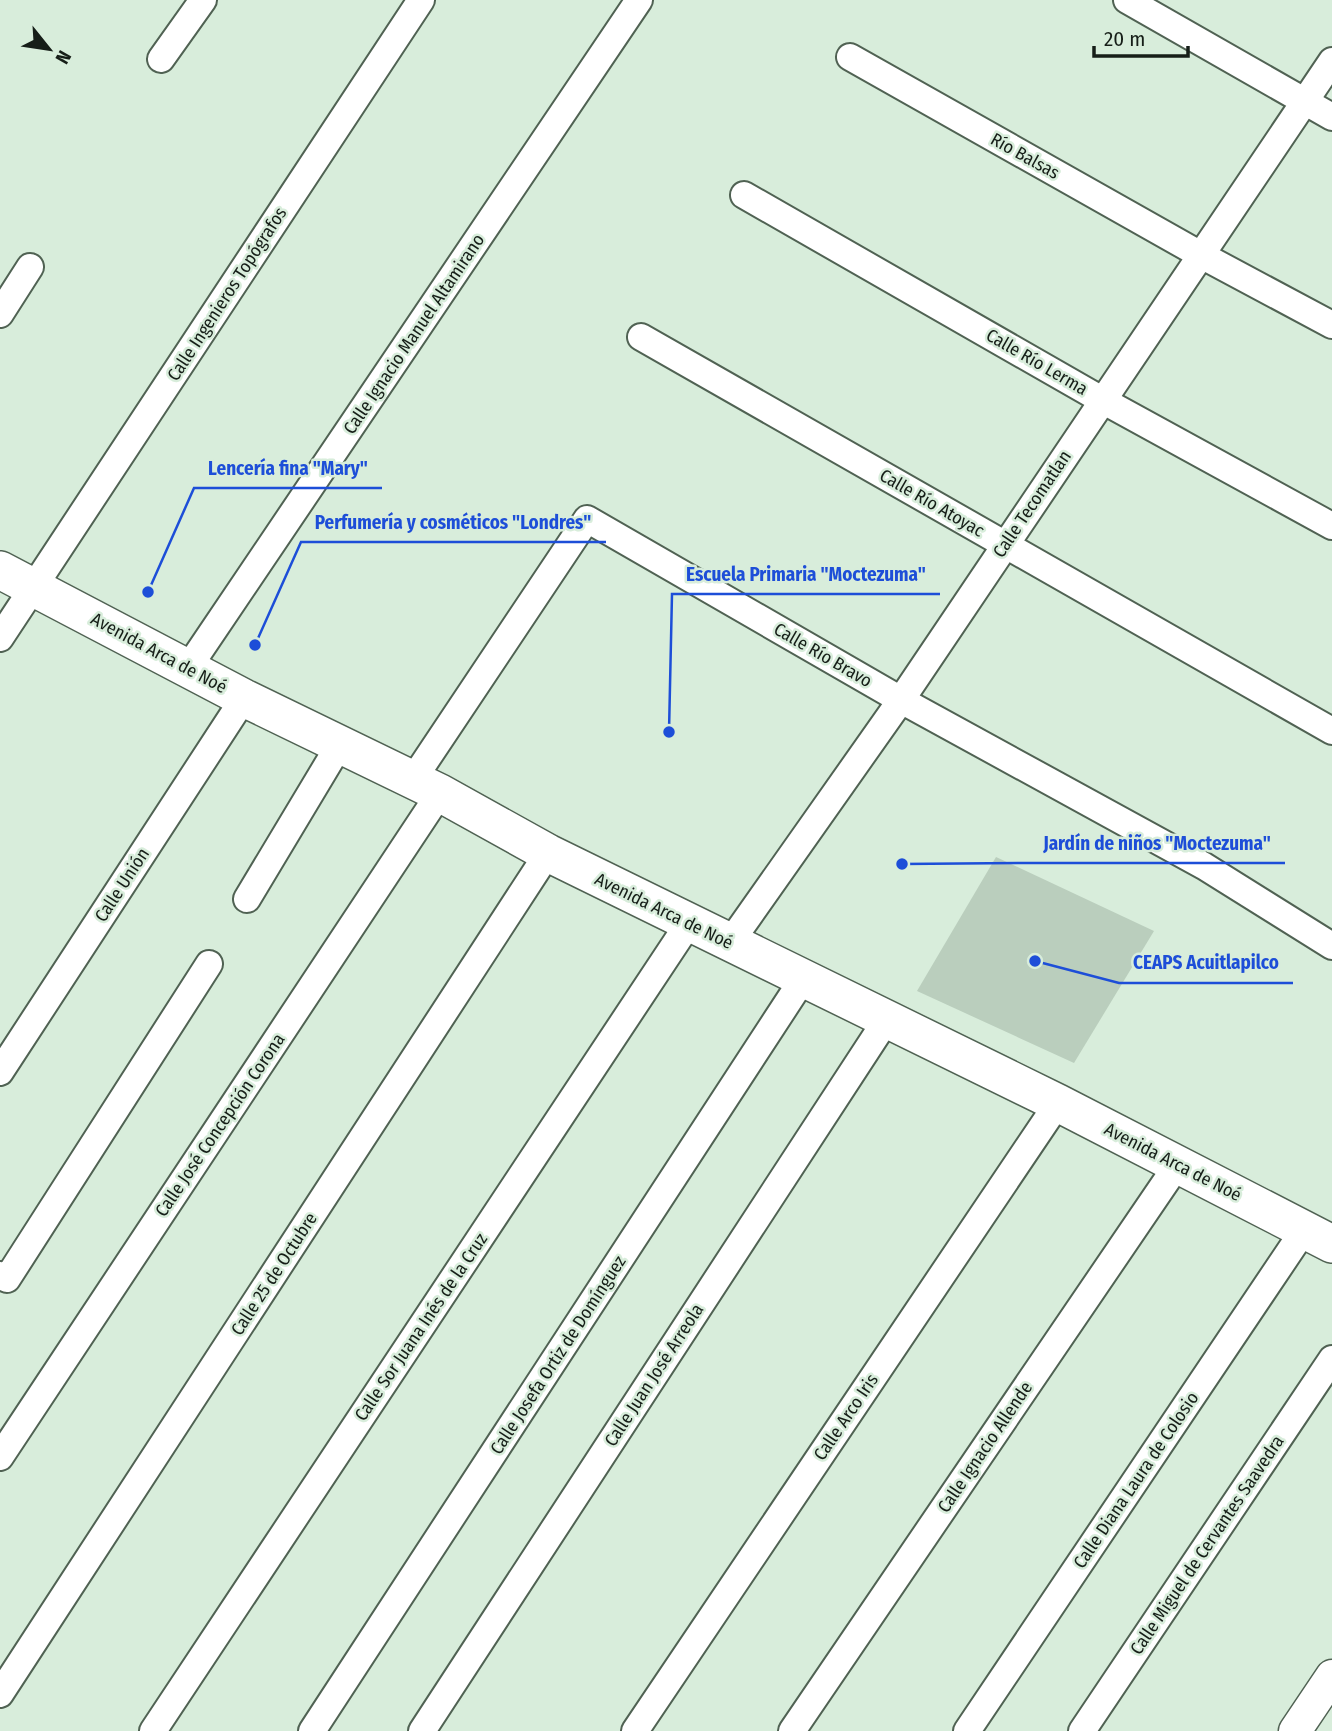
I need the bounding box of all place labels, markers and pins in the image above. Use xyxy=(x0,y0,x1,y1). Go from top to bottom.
callout: Lencería fina "Mary" xyxy=(194,448,382,488)
callout: Perfumería y cosméticos "Londres" xyxy=(301,502,606,542)
callout: Escuela Primaria "Moctezuma" xyxy=(672,554,940,594)
callout: Jardín de niños "Moctezuma" xyxy=(1030,823,1285,863)
callout: CEAPS Acuitlapilco xyxy=(1119,943,1293,983)

